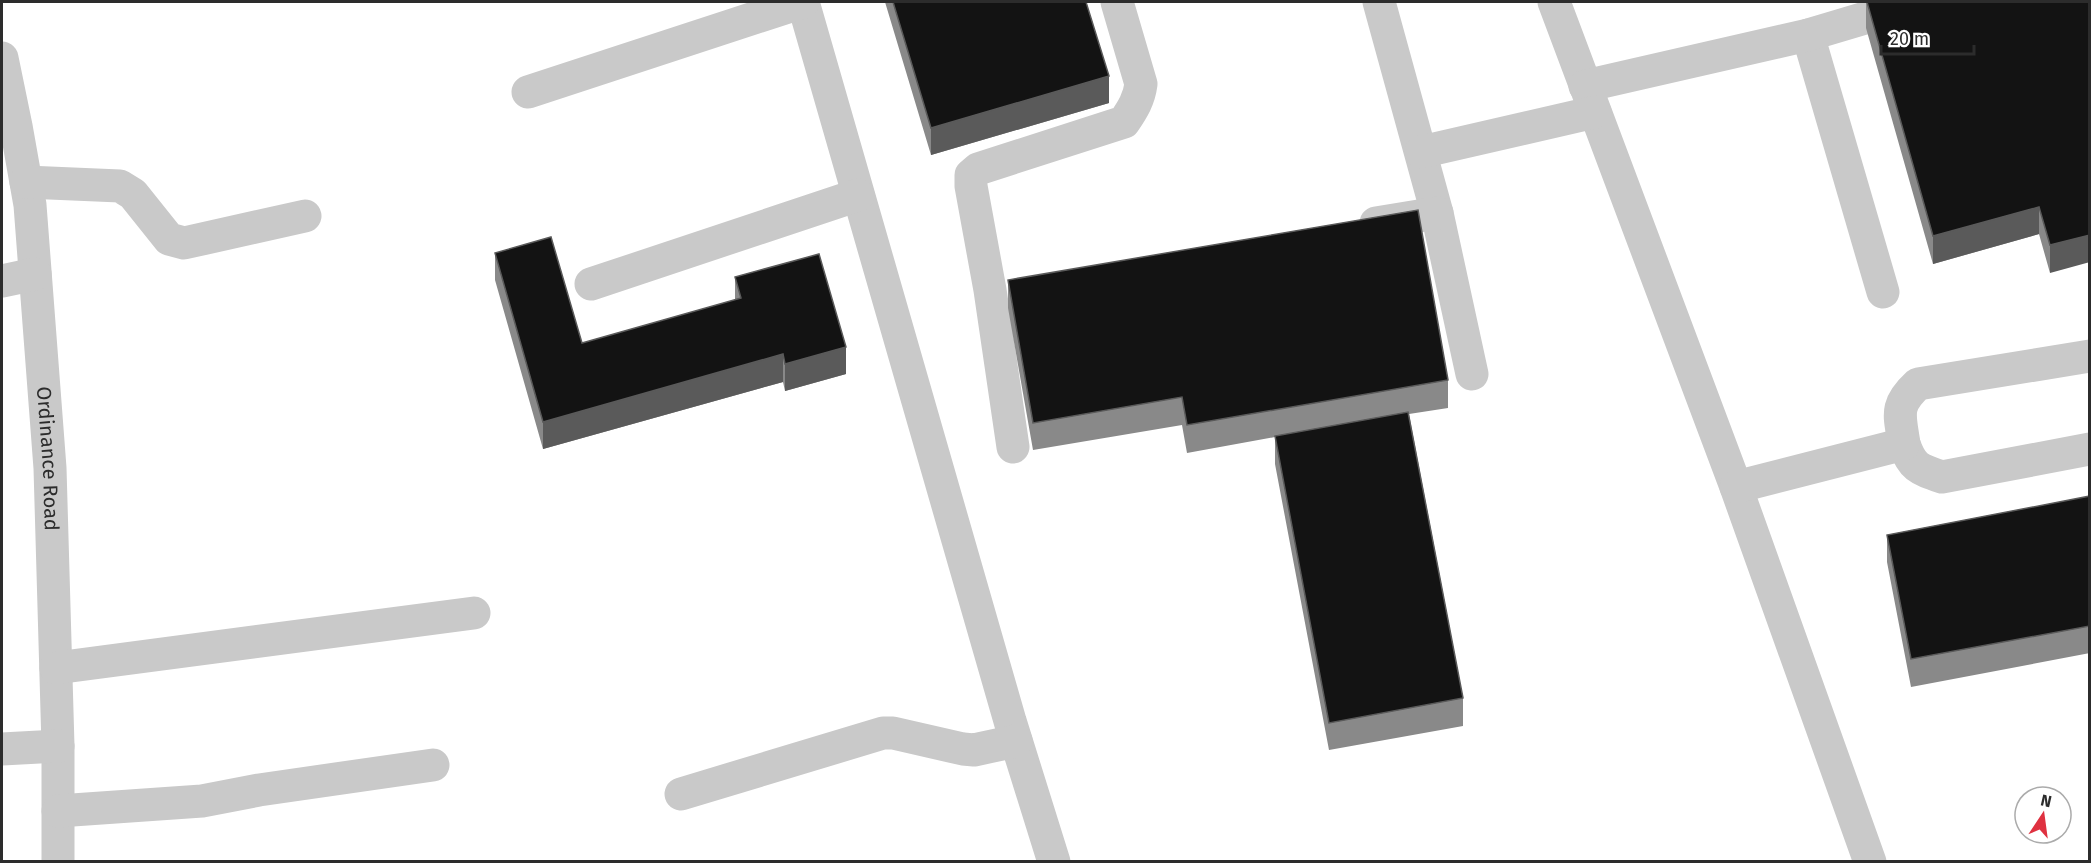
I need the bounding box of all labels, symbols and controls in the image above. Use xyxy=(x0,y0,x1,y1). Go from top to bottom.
scale bar xyxy=(1881,18,1974,56)
text: 20 m xyxy=(1890,28,1929,50)
street label: Ordinance Road xyxy=(32,386,64,531)
north arrow xyxy=(2013,785,2073,845)
text: N xyxy=(2039,790,2054,811)

